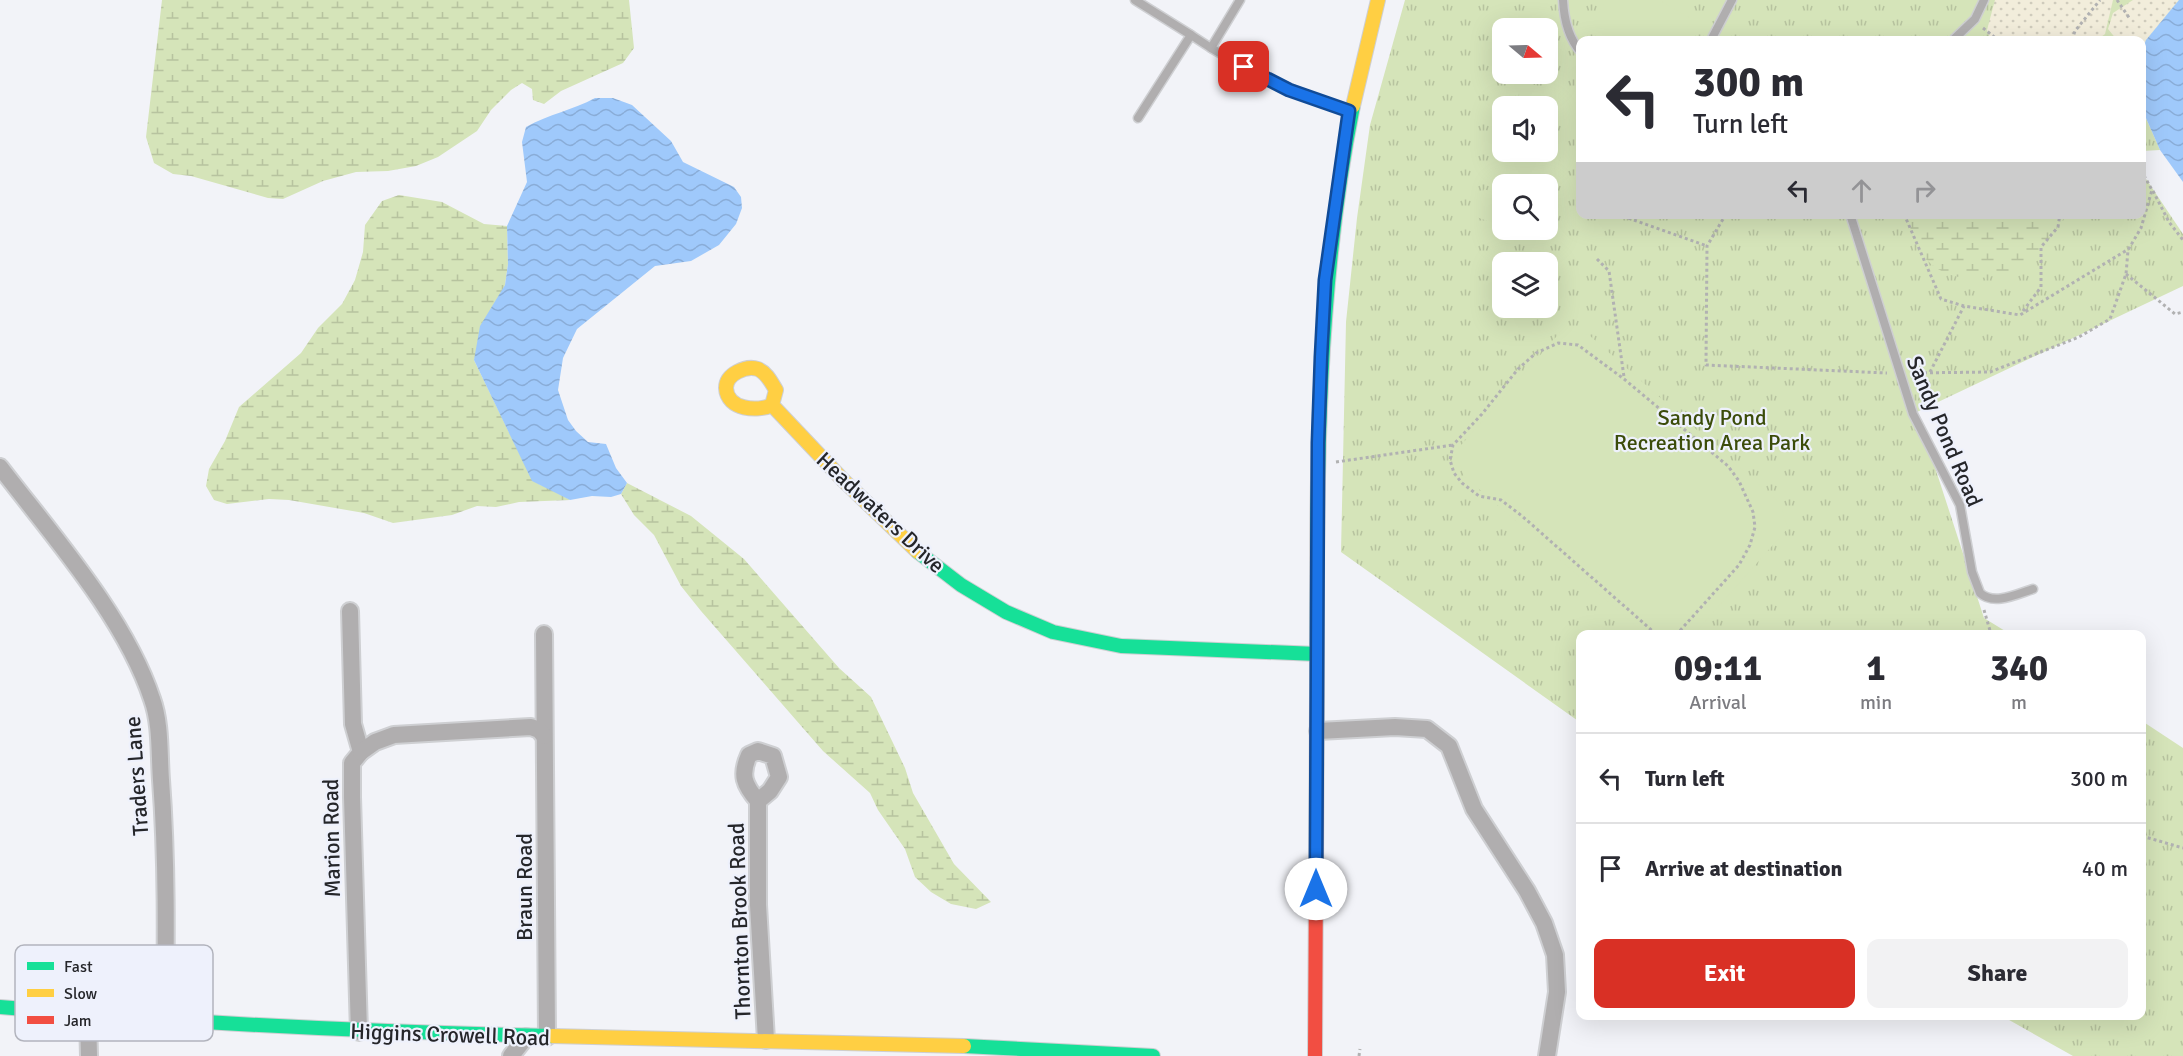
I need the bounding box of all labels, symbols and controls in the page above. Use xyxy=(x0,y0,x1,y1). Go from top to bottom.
north arrow xyxy=(1492,18,1558,84)
map controls xyxy=(1492,18,1558,318)
pin xyxy=(1218,41,1269,92)
icon: arrive xyxy=(1227,50,1260,83)
text: 300 m xyxy=(1693,57,1804,108)
icon: left xyxy=(1594,60,1672,138)
button: sound xyxy=(1492,96,1558,162)
text: Turn left xyxy=(1693,108,1788,141)
button: search xyxy=(1492,174,1558,240)
icon: left xyxy=(1782,174,1815,207)
icon: ahead xyxy=(1845,174,1878,207)
icon: right xyxy=(1908,174,1941,207)
button: layers xyxy=(1492,252,1558,318)
street label: Sandy Pond Road xyxy=(1901,352,1988,511)
park label: Sandy Pond Recreation Area Park xyxy=(1614,404,1810,456)
street label: Headwaters Drive xyxy=(811,446,950,579)
text: 09:11 xyxy=(1674,646,1762,691)
text: 1 xyxy=(1866,646,1886,691)
text: 340 xyxy=(1990,646,2048,691)
text: Arrival xyxy=(1689,690,1747,715)
text: min xyxy=(1860,690,1892,715)
text: m xyxy=(2011,690,2027,715)
street label: Traders Lane xyxy=(119,715,154,836)
icon: left xyxy=(1594,762,1627,795)
text: Turn left xyxy=(1645,765,1725,792)
text: 300 m xyxy=(2070,765,2128,792)
street label: Marion Road xyxy=(317,778,346,898)
street label: Thornton Brook Road xyxy=(723,822,756,1020)
street label: Braun Road xyxy=(511,833,538,941)
icon: arrive xyxy=(1594,852,1627,885)
text: Arrive at destination xyxy=(1645,855,1842,882)
text: 40 m xyxy=(2082,855,2128,882)
position arrow xyxy=(1284,857,1348,921)
button: Exit xyxy=(1594,939,1855,1008)
button: Share xyxy=(1867,939,2128,1008)
legend xyxy=(15,945,213,1041)
text: Fast xyxy=(64,957,93,977)
text: Slow xyxy=(64,984,98,1004)
text: Jam xyxy=(64,1011,92,1031)
street label: Higgins Crowell Road xyxy=(350,1018,550,1051)

